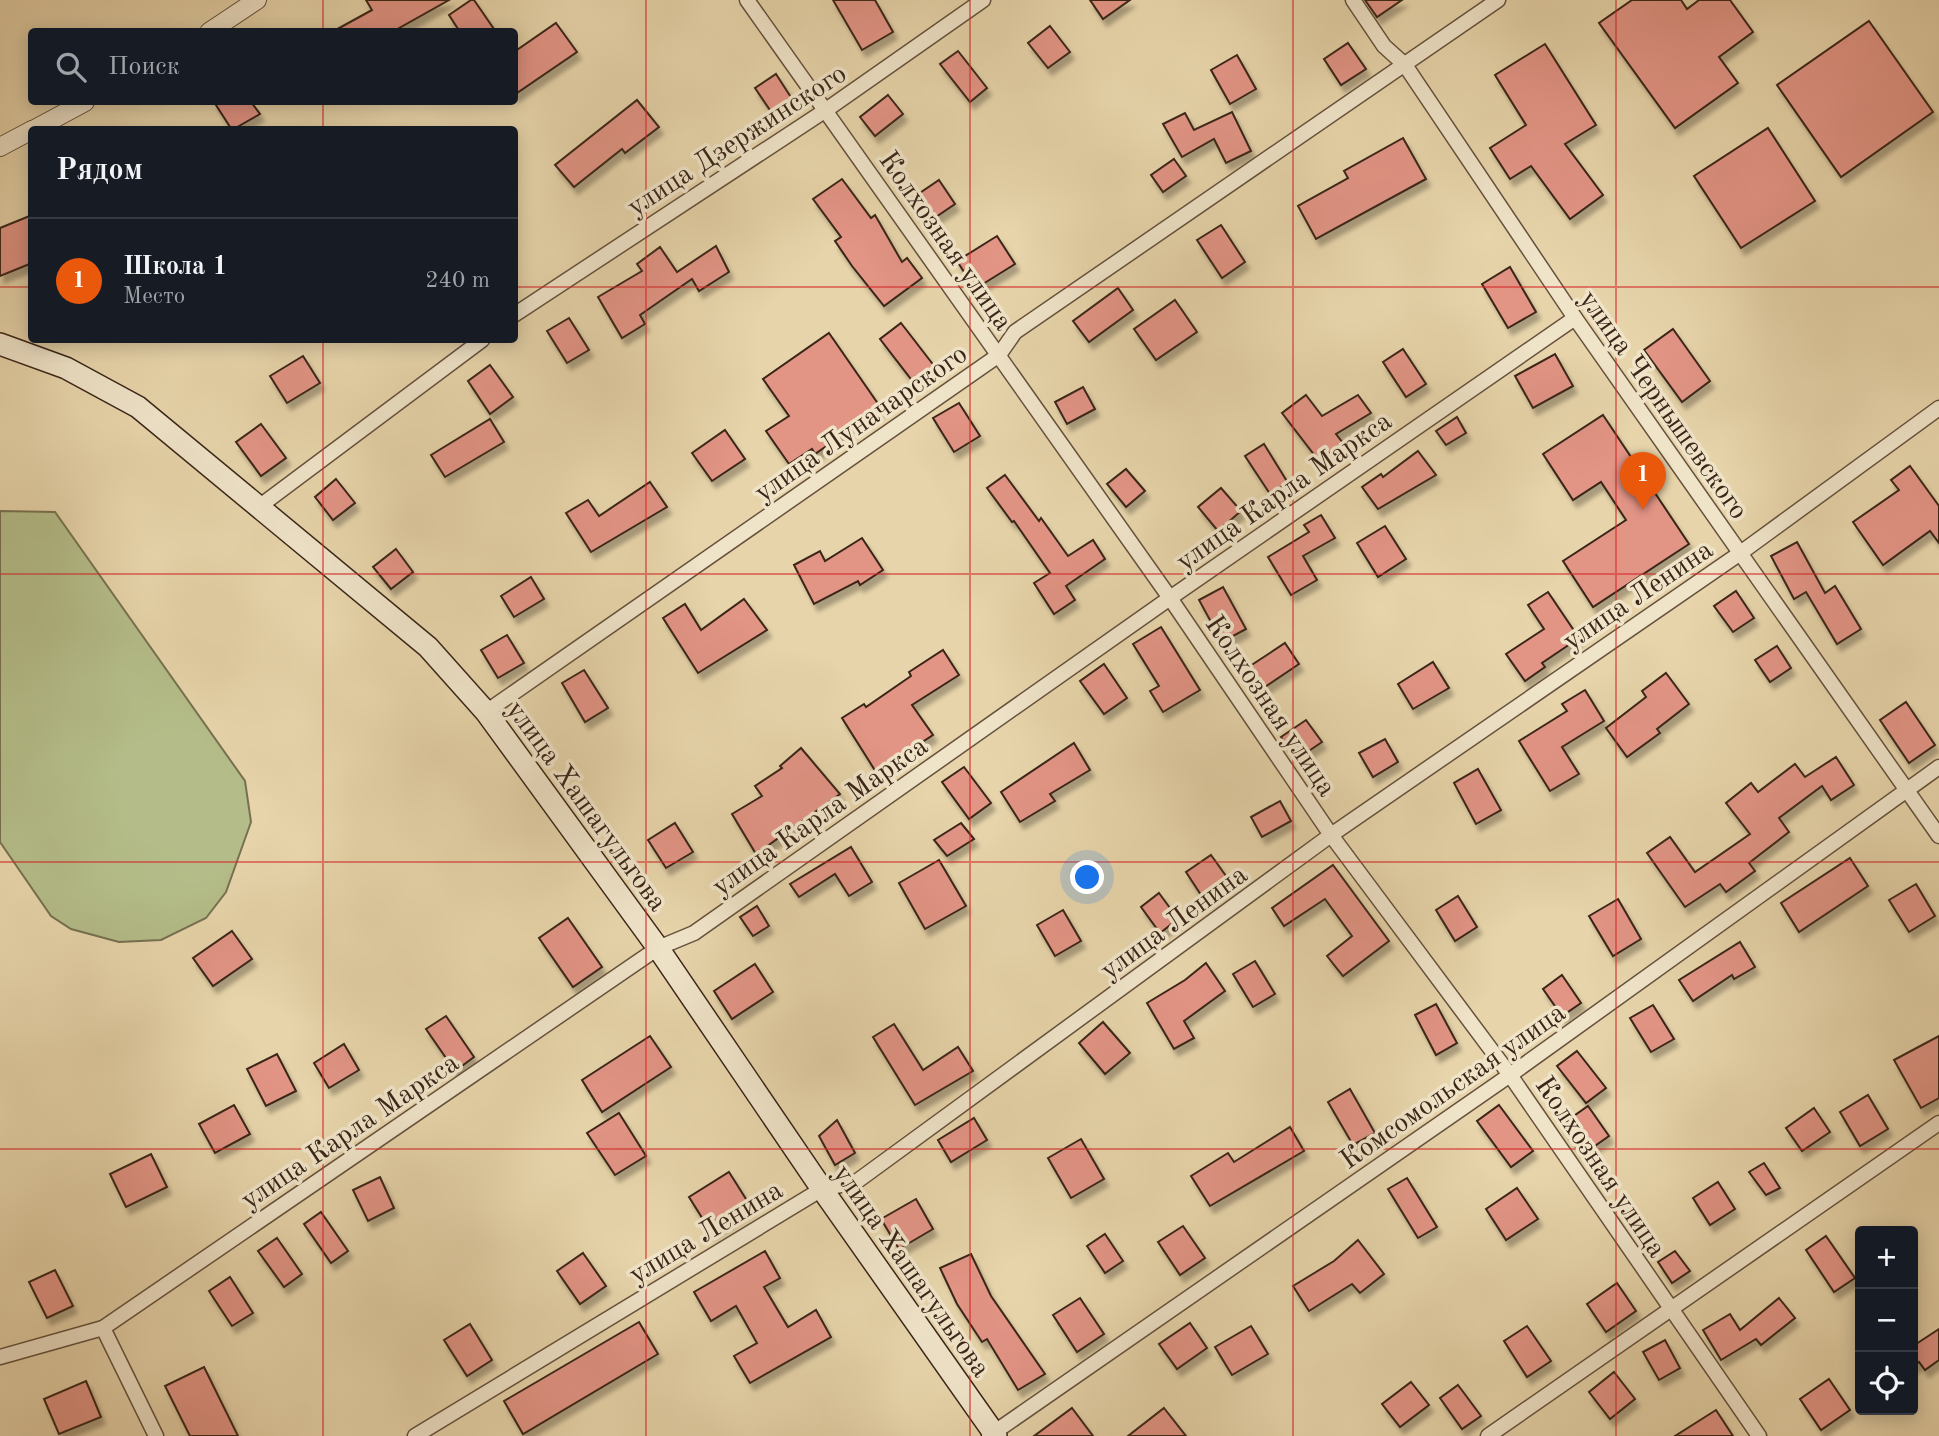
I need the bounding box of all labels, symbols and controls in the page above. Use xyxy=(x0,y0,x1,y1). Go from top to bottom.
search box xyxy=(28,28,518,105)
icon: search xyxy=(52,48,90,86)
text: Поиск xyxy=(108,54,180,80)
street label: улица Дзержинского xyxy=(623,60,852,223)
street label: Колхозная улица xyxy=(872,147,1017,337)
text: Рядом xyxy=(56,156,143,186)
text: Школа 1 xyxy=(123,254,228,280)
text: 1 xyxy=(72,269,86,292)
text: 240 m xyxy=(425,269,490,292)
text: Место xyxy=(123,285,185,308)
street label: улица Чернышевского xyxy=(1573,286,1752,525)
street label: улица Луначарского xyxy=(750,341,973,508)
street label: улица Карла Маркса xyxy=(1172,408,1398,577)
pin: 1 xyxy=(1620,452,1666,510)
street label: улица Ленина xyxy=(1559,536,1719,657)
street label: Колхозная улица xyxy=(1199,611,1340,802)
street label: улица Хашагульгова xyxy=(500,696,671,917)
street label: улица Карла Маркса xyxy=(708,733,934,902)
your location xyxy=(1070,860,1104,894)
street label: улица Ленина xyxy=(1096,861,1253,986)
street label: Комсомольская улица xyxy=(1336,999,1572,1176)
street label: улица Карла Маркса xyxy=(237,1049,465,1216)
street label: Колхозная улица xyxy=(1529,1072,1670,1263)
street label: улица Хашагульгова xyxy=(827,1160,995,1383)
street label: улица Ленина xyxy=(625,1177,788,1290)
map controls xyxy=(1855,1226,1918,1415)
button: + xyxy=(1855,1226,1918,1289)
button: − xyxy=(1855,1289,1918,1352)
button: locate xyxy=(1855,1352,1918,1415)

